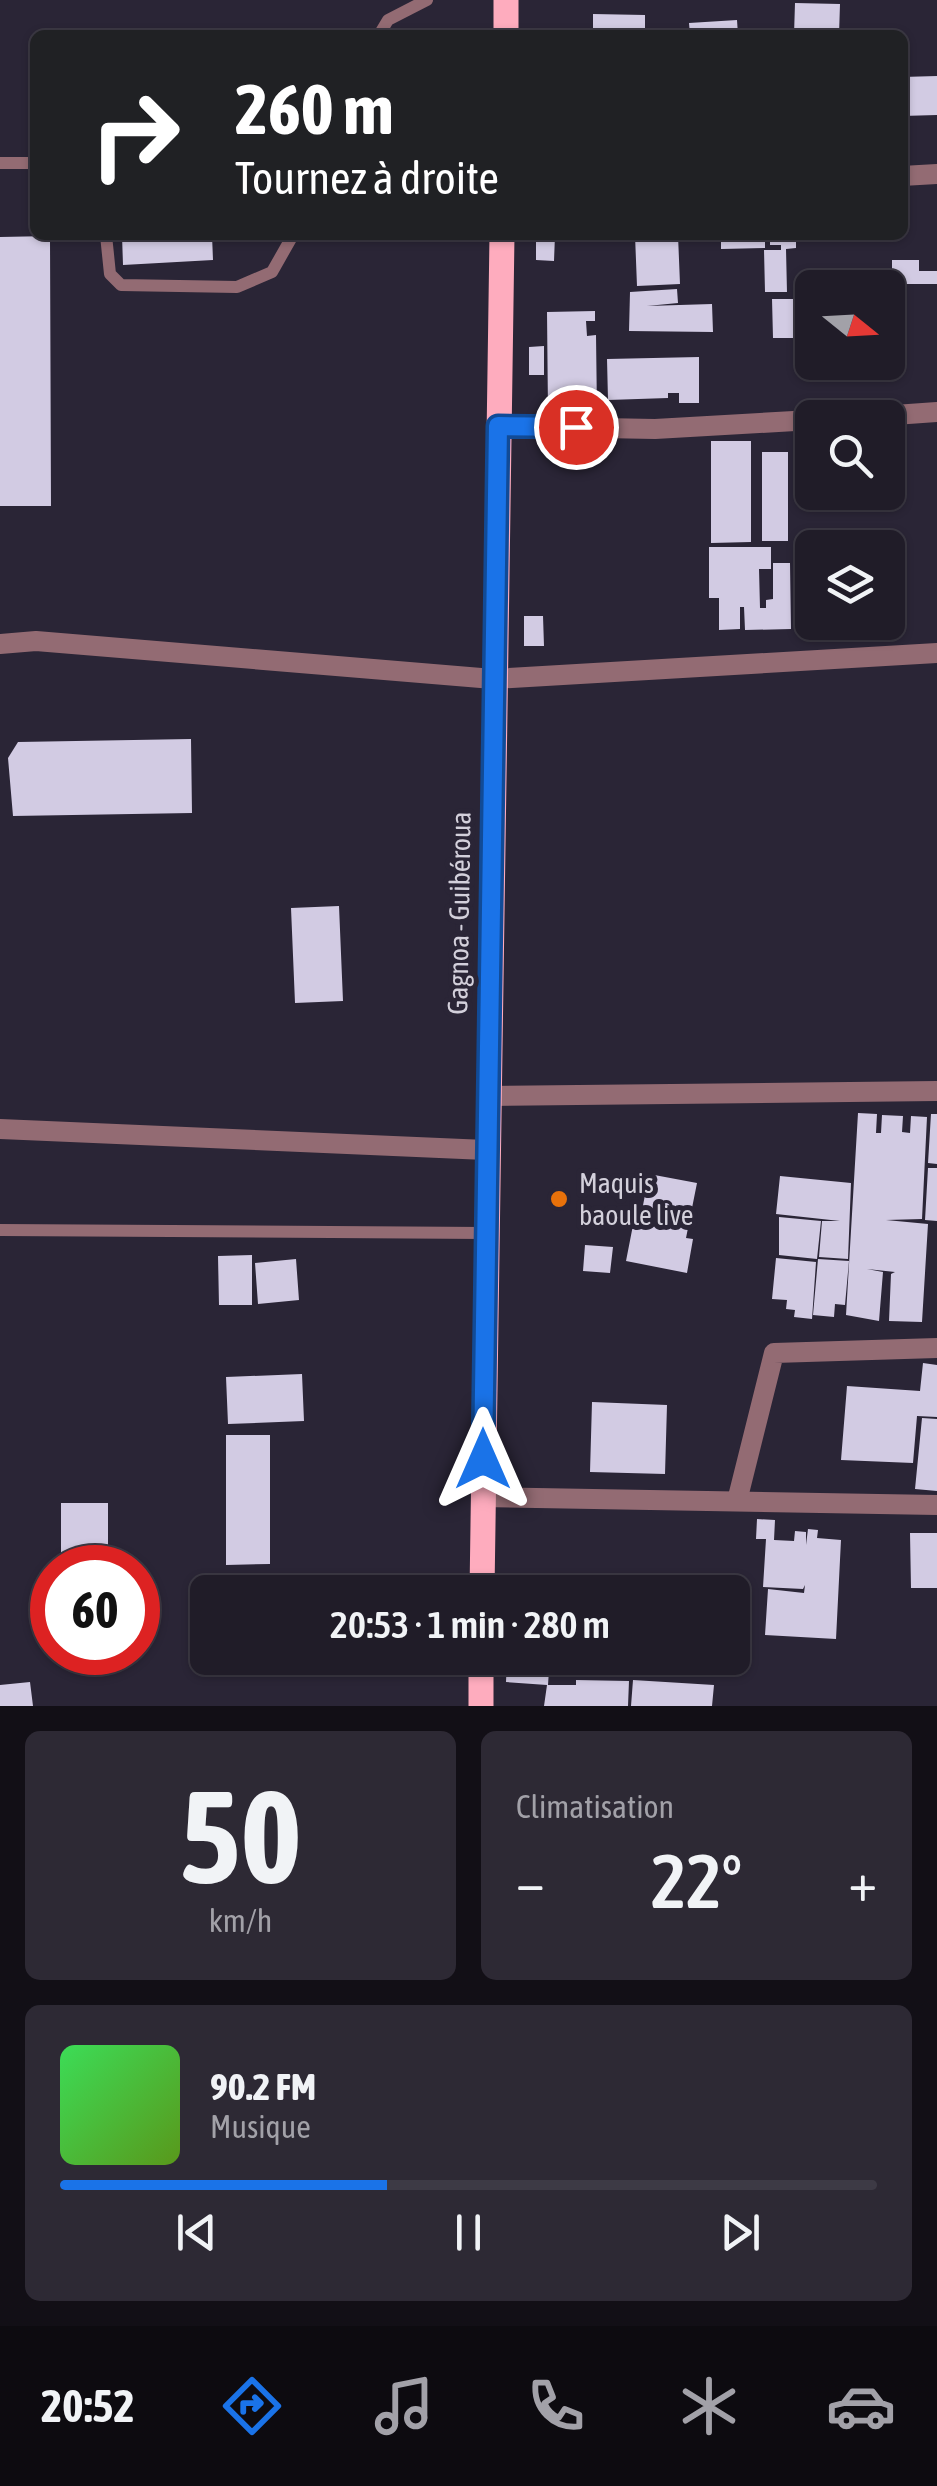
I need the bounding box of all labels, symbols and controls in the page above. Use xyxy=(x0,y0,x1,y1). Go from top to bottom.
text: 260 m xyxy=(235,69,394,149)
icon: right xyxy=(70,70,200,200)
text: Tournez à droite xyxy=(235,152,499,204)
north arrow xyxy=(795,270,905,380)
map controls xyxy=(795,270,905,640)
pin xyxy=(534,385,619,470)
icon: arrive xyxy=(549,400,604,455)
button: search xyxy=(795,400,905,510)
button: layers xyxy=(795,530,905,640)
street label: Gagnoa - Guibéroua xyxy=(441,811,477,1015)
place label: Maquis baoule live xyxy=(579,1167,694,1231)
marker: Maquis baoule live xyxy=(548,1188,570,1210)
position arrow xyxy=(431,1407,535,1511)
speed limit sign: 60 xyxy=(30,1545,160,1675)
text: 20:53 · 1 min · 280 m xyxy=(330,1603,610,1646)
text: 50 xyxy=(179,1762,302,1911)
text: Climatisation xyxy=(516,1788,674,1825)
text: 22° xyxy=(651,1838,742,1924)
text: − xyxy=(516,1850,545,1913)
text: + xyxy=(848,1850,877,1913)
text: km/h xyxy=(209,1902,272,1939)
text: 90.2 FM xyxy=(210,2065,316,2108)
text: Musique xyxy=(210,2108,311,2145)
icon: previous xyxy=(169,2205,224,2260)
icon: pause xyxy=(441,2205,496,2260)
icon: next xyxy=(713,2205,768,2260)
icon: directions xyxy=(217,2371,287,2441)
icon: music xyxy=(369,2371,439,2441)
icon: phone xyxy=(521,2371,591,2441)
icon: climate xyxy=(674,2371,744,2441)
icon: car xyxy=(826,2371,896,2441)
text: 20:52 xyxy=(41,2380,135,2432)

